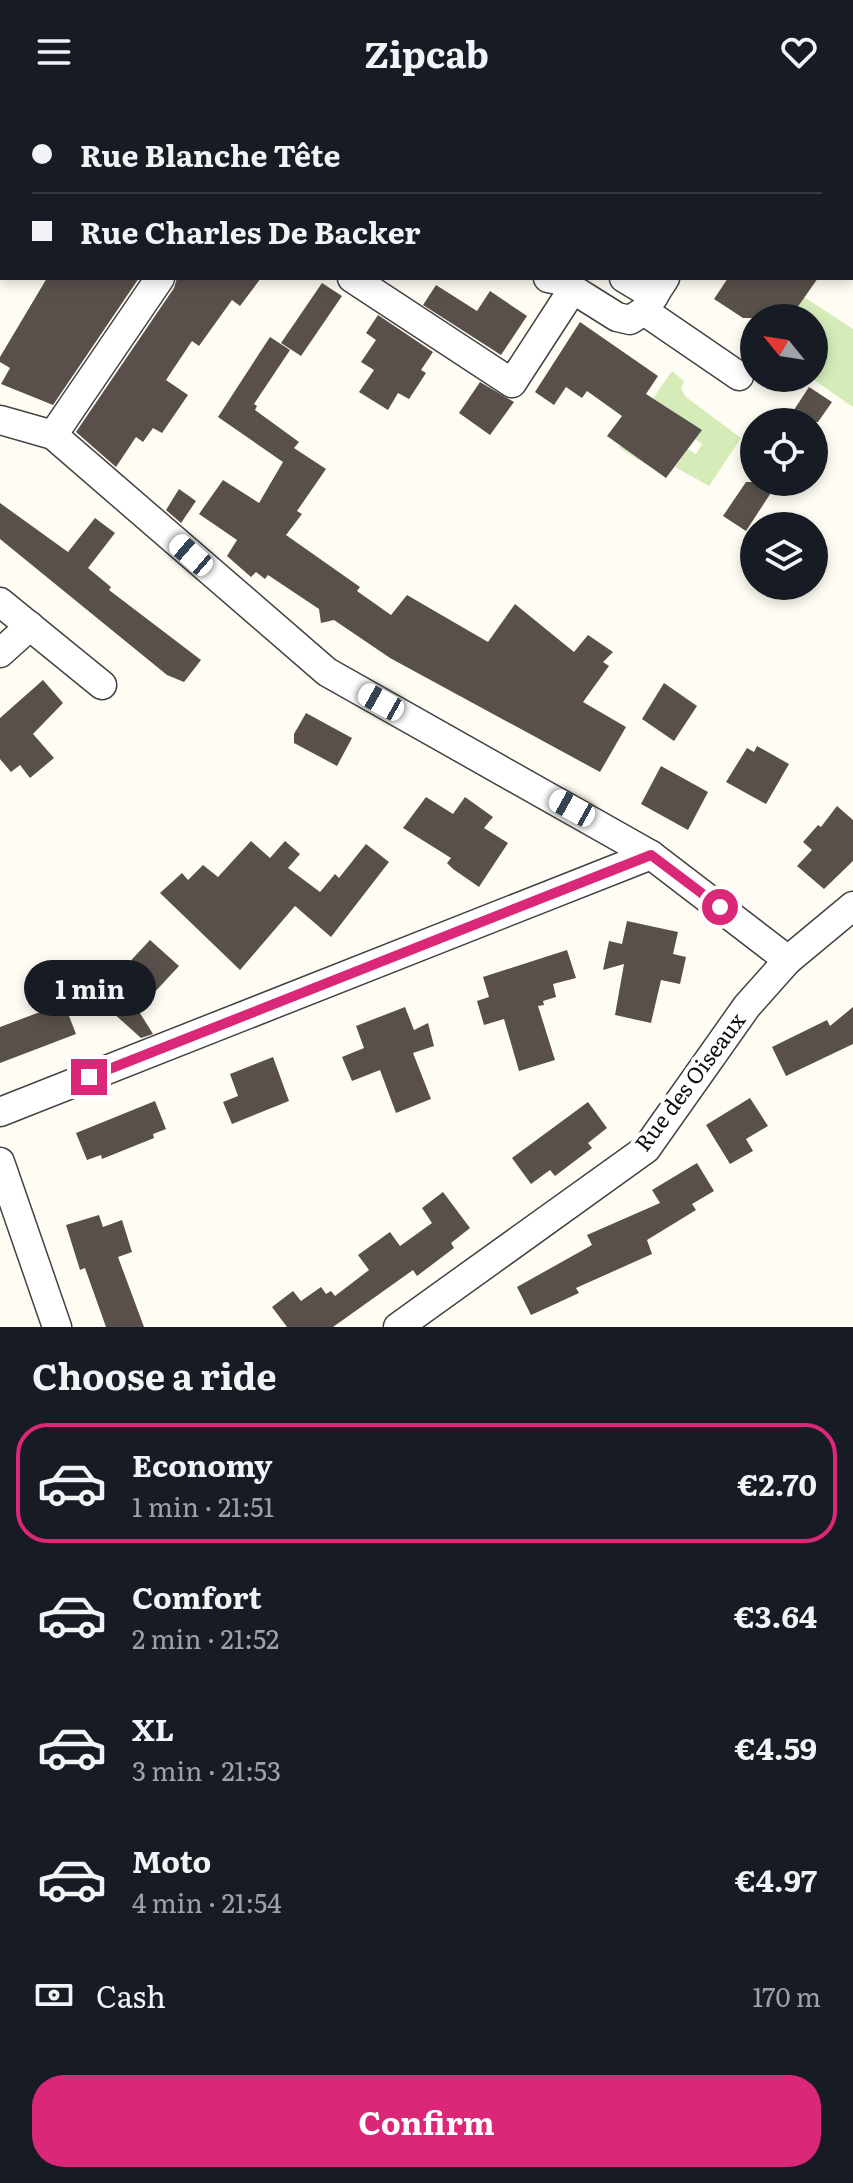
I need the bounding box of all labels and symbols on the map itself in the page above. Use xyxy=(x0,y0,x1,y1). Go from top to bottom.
north arrow xyxy=(740,304,828,392)
car xyxy=(165,530,217,580)
car xyxy=(354,680,408,724)
car xyxy=(545,786,599,830)
route start xyxy=(702,889,738,925)
callout: 1 min xyxy=(23,961,155,1017)
street label: Rue des Oiseaux xyxy=(626,1004,752,1158)
route end xyxy=(71,1059,107,1095)

